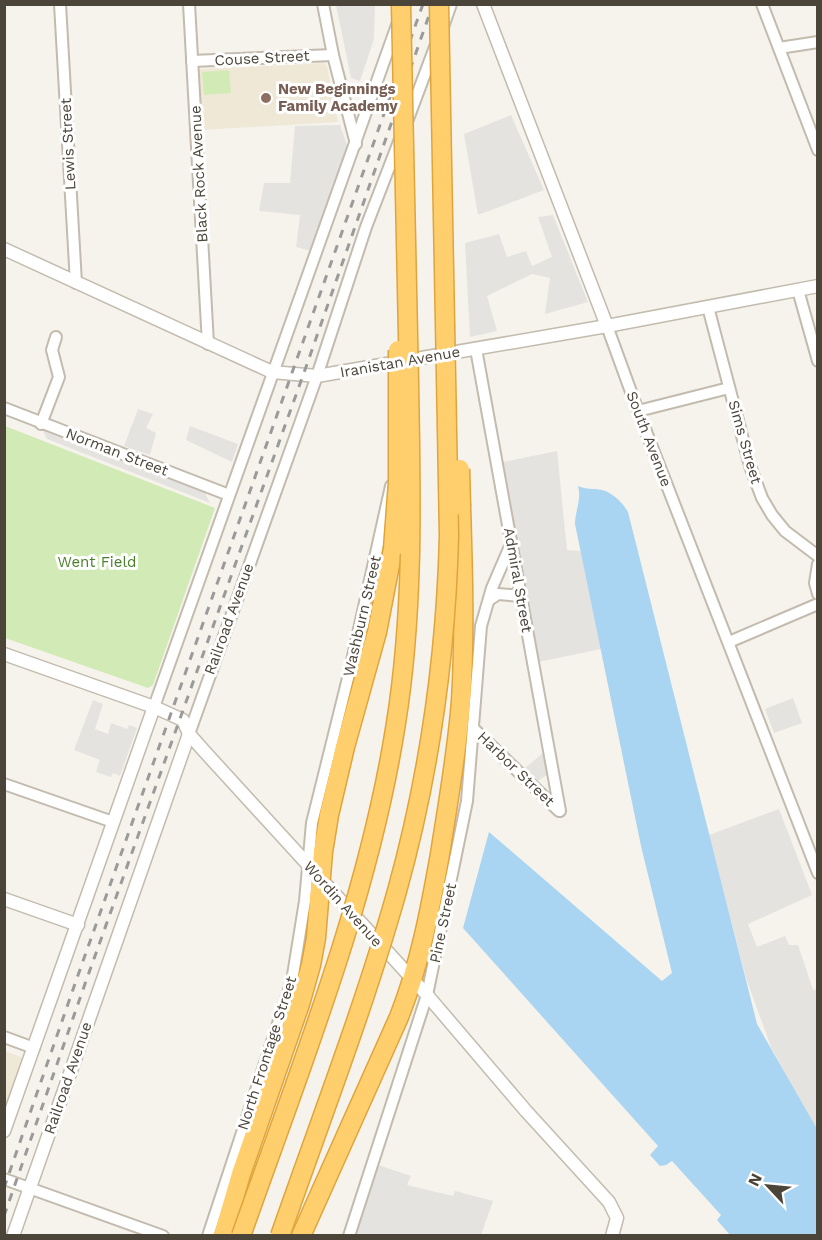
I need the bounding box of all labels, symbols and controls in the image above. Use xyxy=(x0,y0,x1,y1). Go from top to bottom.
street label: Couse Street xyxy=(214,46,311,69)
place label: New Beginnings Family Academy xyxy=(278,80,398,115)
marker: New Beginnings Family Academy xyxy=(259,91,273,105)
street label: Lewis Street xyxy=(57,97,79,190)
street label: Black Rock Avenue xyxy=(186,105,212,243)
street label: Iranistan Avenue xyxy=(339,343,461,381)
street label: South Avenue xyxy=(622,389,676,489)
street label: Sims Street xyxy=(724,398,766,486)
street label: Norman Street xyxy=(63,424,171,480)
street label: Admiral Street xyxy=(500,526,536,635)
park label: Went Field xyxy=(58,553,136,571)
street label: Washburn Street xyxy=(339,553,385,678)
street label: Railroad Avenue xyxy=(200,561,258,677)
street label: Harbor Street xyxy=(474,728,559,811)
street label: Wordin Avenue xyxy=(300,857,386,951)
street label: Pine Street xyxy=(426,881,460,965)
street label: North Frontage Street xyxy=(234,973,301,1132)
street label: Railroad Avenue xyxy=(40,1020,96,1136)
north arrow xyxy=(738,1156,798,1216)
text: N xyxy=(744,1170,766,1189)

